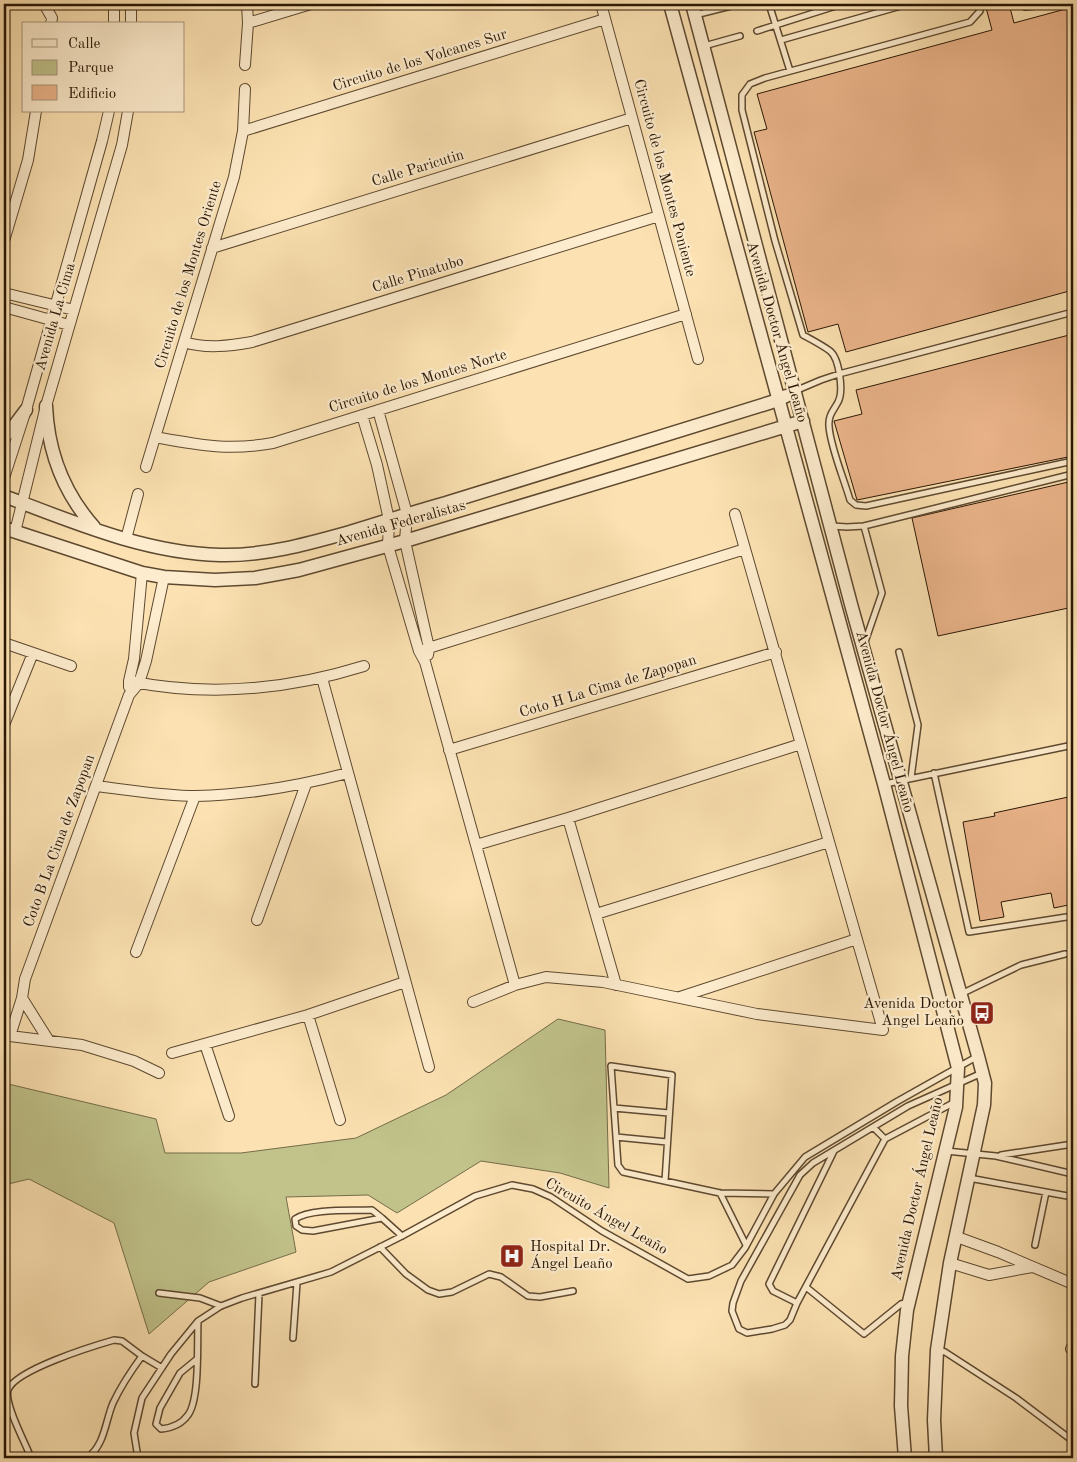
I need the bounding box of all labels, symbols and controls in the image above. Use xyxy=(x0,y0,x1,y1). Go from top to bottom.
legend xyxy=(22,22,185,112)
street label: Circuito de los Volcanes Sur xyxy=(331,27,509,95)
text: Calle xyxy=(68,37,101,52)
text: Parque xyxy=(68,61,114,76)
street label: Circuito de los Montes Poniente xyxy=(630,78,698,279)
text: Edificio xyxy=(68,87,116,102)
street label: Calle Paricutin xyxy=(370,148,466,190)
street label: Circuito de los Montes Oriente xyxy=(153,179,225,371)
street label: Avenida Doctor Ángel Leaño xyxy=(743,239,812,424)
street label: Calle Pinatubo xyxy=(370,254,466,296)
street label: Avenida La Cima xyxy=(33,261,79,373)
street label: Circuito de los Montes Norte xyxy=(327,348,509,416)
street label: Avenida Federalistas xyxy=(334,498,468,550)
street label: Avenida Doctor Ángel Leaño xyxy=(852,629,918,815)
street label: Coto H La Cima de Zapopan xyxy=(518,653,698,721)
street label: Coto B La Cima de Zapopan xyxy=(22,753,98,929)
place label: Avenida Doctor Angel Leaño xyxy=(863,997,964,1029)
bus stop icon: Avenida Doctor Angel Leaño xyxy=(969,1000,995,1026)
street label: Avenida Doctor Ángel Leaño xyxy=(887,1095,946,1282)
street label: Circuito Ángel Leaño xyxy=(542,1173,671,1258)
place label: Hospital Dr. Ángel Leaño xyxy=(530,1240,613,1272)
hospital icon: Hospital Dr. Ángel Leaño xyxy=(499,1243,525,1269)

